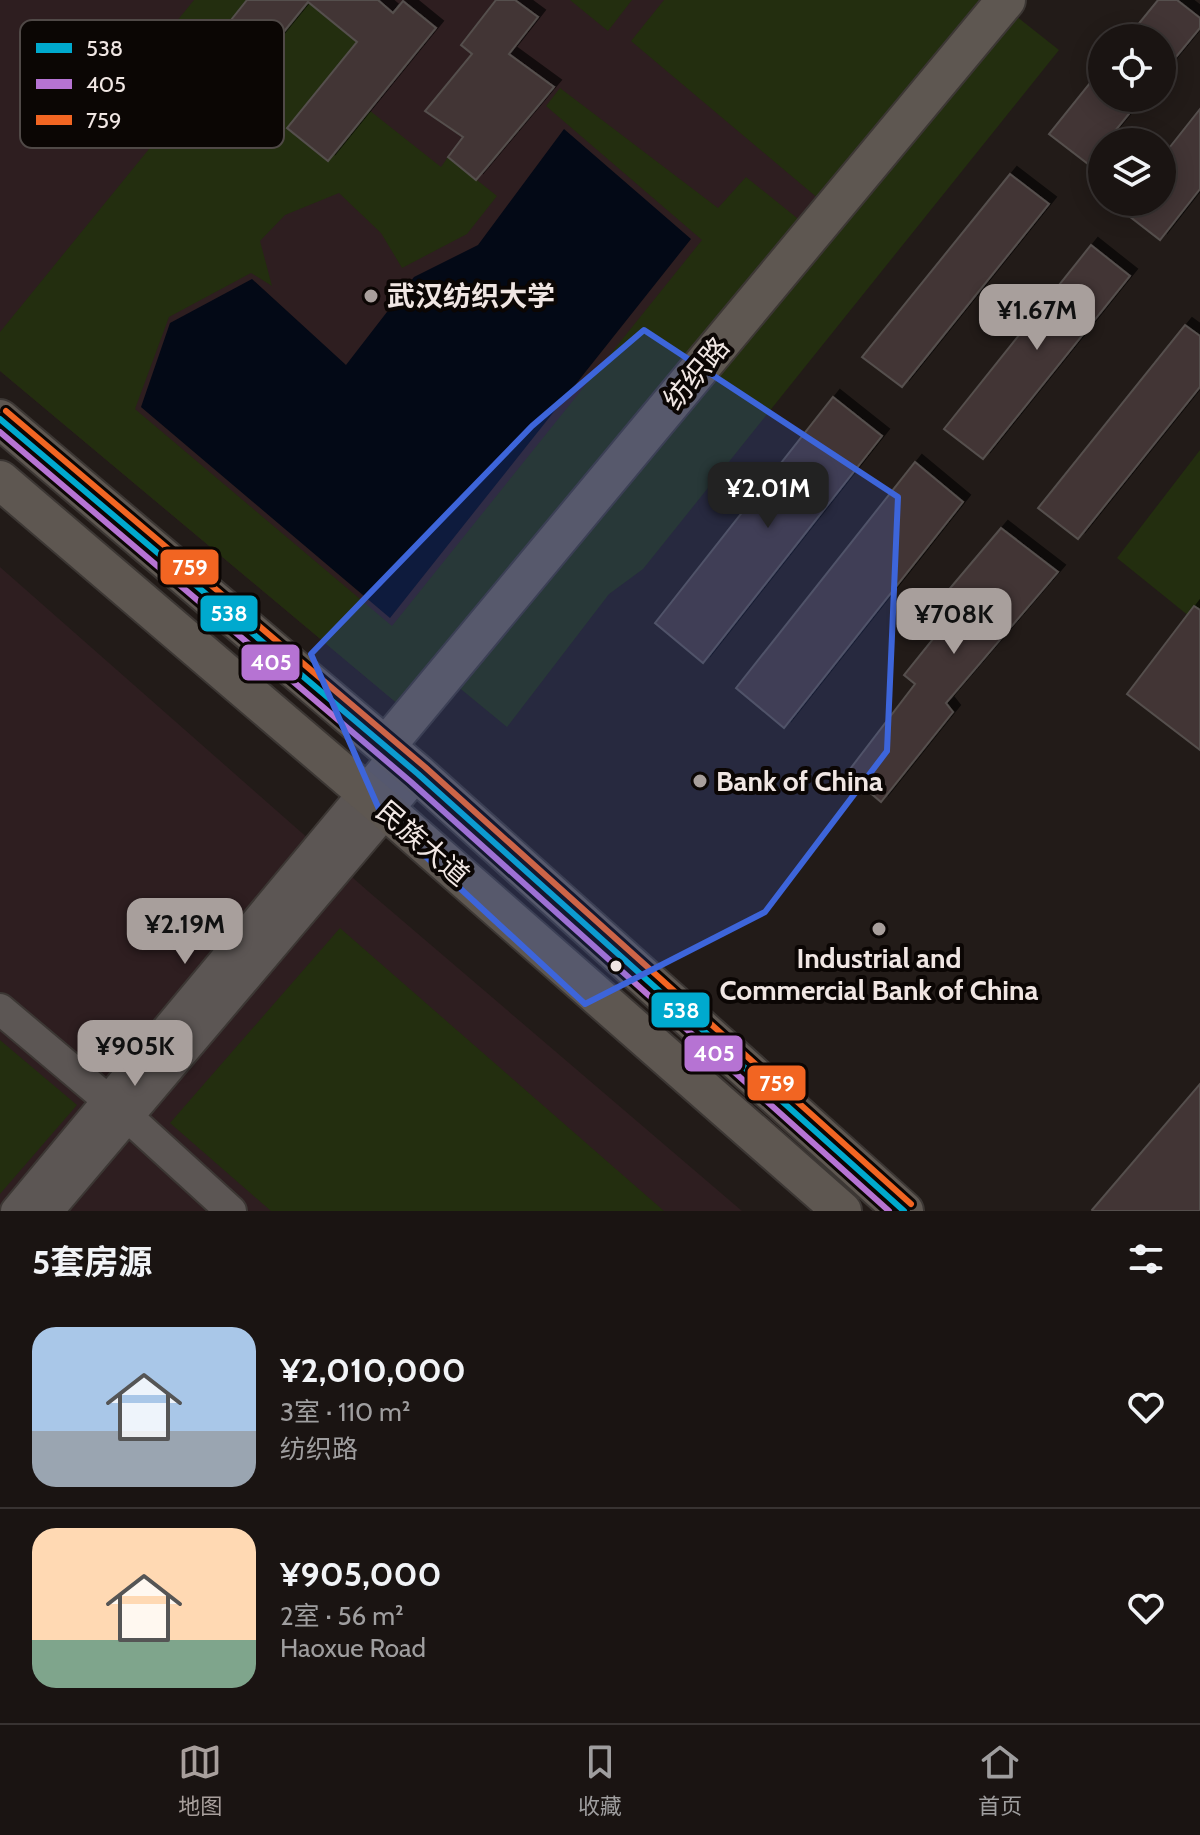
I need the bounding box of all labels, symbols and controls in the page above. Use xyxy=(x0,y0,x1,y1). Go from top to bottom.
legend xyxy=(20,20,284,148)
map controls xyxy=(1088,24,1176,216)
button: locate xyxy=(1088,24,1176,112)
text: 538 xyxy=(86,35,123,62)
text: 405 xyxy=(86,71,126,98)
text: 759 xyxy=(86,107,121,134)
button: layers xyxy=(1088,128,1176,216)
place label: 武汉纺织大学 xyxy=(387,279,555,313)
pin: ¥1.67M xyxy=(972,284,1102,352)
marker: 武汉纺织大学 xyxy=(362,287,380,305)
text: ¥1.67M xyxy=(997,294,1077,326)
street label: 纺织路 xyxy=(656,330,736,416)
pin: ¥2.01M xyxy=(703,462,833,530)
text: ¥2.01M xyxy=(726,472,810,504)
line badge: 759 xyxy=(159,548,220,586)
text: 759 xyxy=(172,554,208,581)
pin: ¥708K xyxy=(898,588,1010,656)
line badge: 538 xyxy=(199,594,259,633)
text: ¥708K xyxy=(914,598,994,630)
text: 538 xyxy=(211,600,247,627)
line badge: 405 xyxy=(240,643,301,682)
text: 405 xyxy=(250,649,292,676)
place label: Bank of China xyxy=(716,764,883,798)
marker: Bank of China xyxy=(691,772,709,790)
street label: 民族大道 xyxy=(370,793,476,893)
pin: ¥2.19M xyxy=(120,898,250,966)
text: ¥2.19M xyxy=(145,908,225,940)
marker: Industrial and Commercial Bank of China xyxy=(870,920,888,938)
place label: Industrial and Commercial Bank of China xyxy=(720,941,1039,1007)
unlabelled marker xyxy=(608,958,624,974)
line badge: 538 xyxy=(650,991,711,1029)
text: 538 xyxy=(663,997,699,1024)
pin: ¥905K xyxy=(79,1020,191,1088)
text: ¥905K xyxy=(96,1030,174,1062)
line badge: 405 xyxy=(683,1034,744,1073)
text: 405 xyxy=(693,1040,735,1067)
line badge: 759 xyxy=(746,1064,807,1102)
text: 759 xyxy=(759,1070,795,1097)
icon: filters xyxy=(1124,1237,1168,1281)
text: 5套房源 xyxy=(32,1241,152,1283)
text: ¥2,010,000 xyxy=(280,1349,466,1391)
icon: home xyxy=(96,1359,192,1455)
icon: heart xyxy=(1124,1385,1168,1429)
text: 3室 · 110 m² xyxy=(280,1396,410,1428)
text: 纺织路 xyxy=(280,1433,358,1465)
text: ¥905,000 xyxy=(280,1553,442,1595)
icon: home xyxy=(96,1560,192,1656)
icon: heart xyxy=(1124,1586,1168,1630)
text: 2室 · 56 m² xyxy=(280,1600,404,1632)
text: Haoxue Road xyxy=(280,1632,426,1664)
tab: 地图 xyxy=(178,1740,222,1820)
tab: 收藏 xyxy=(578,1740,622,1820)
tab: 首页 xyxy=(978,1740,1022,1820)

